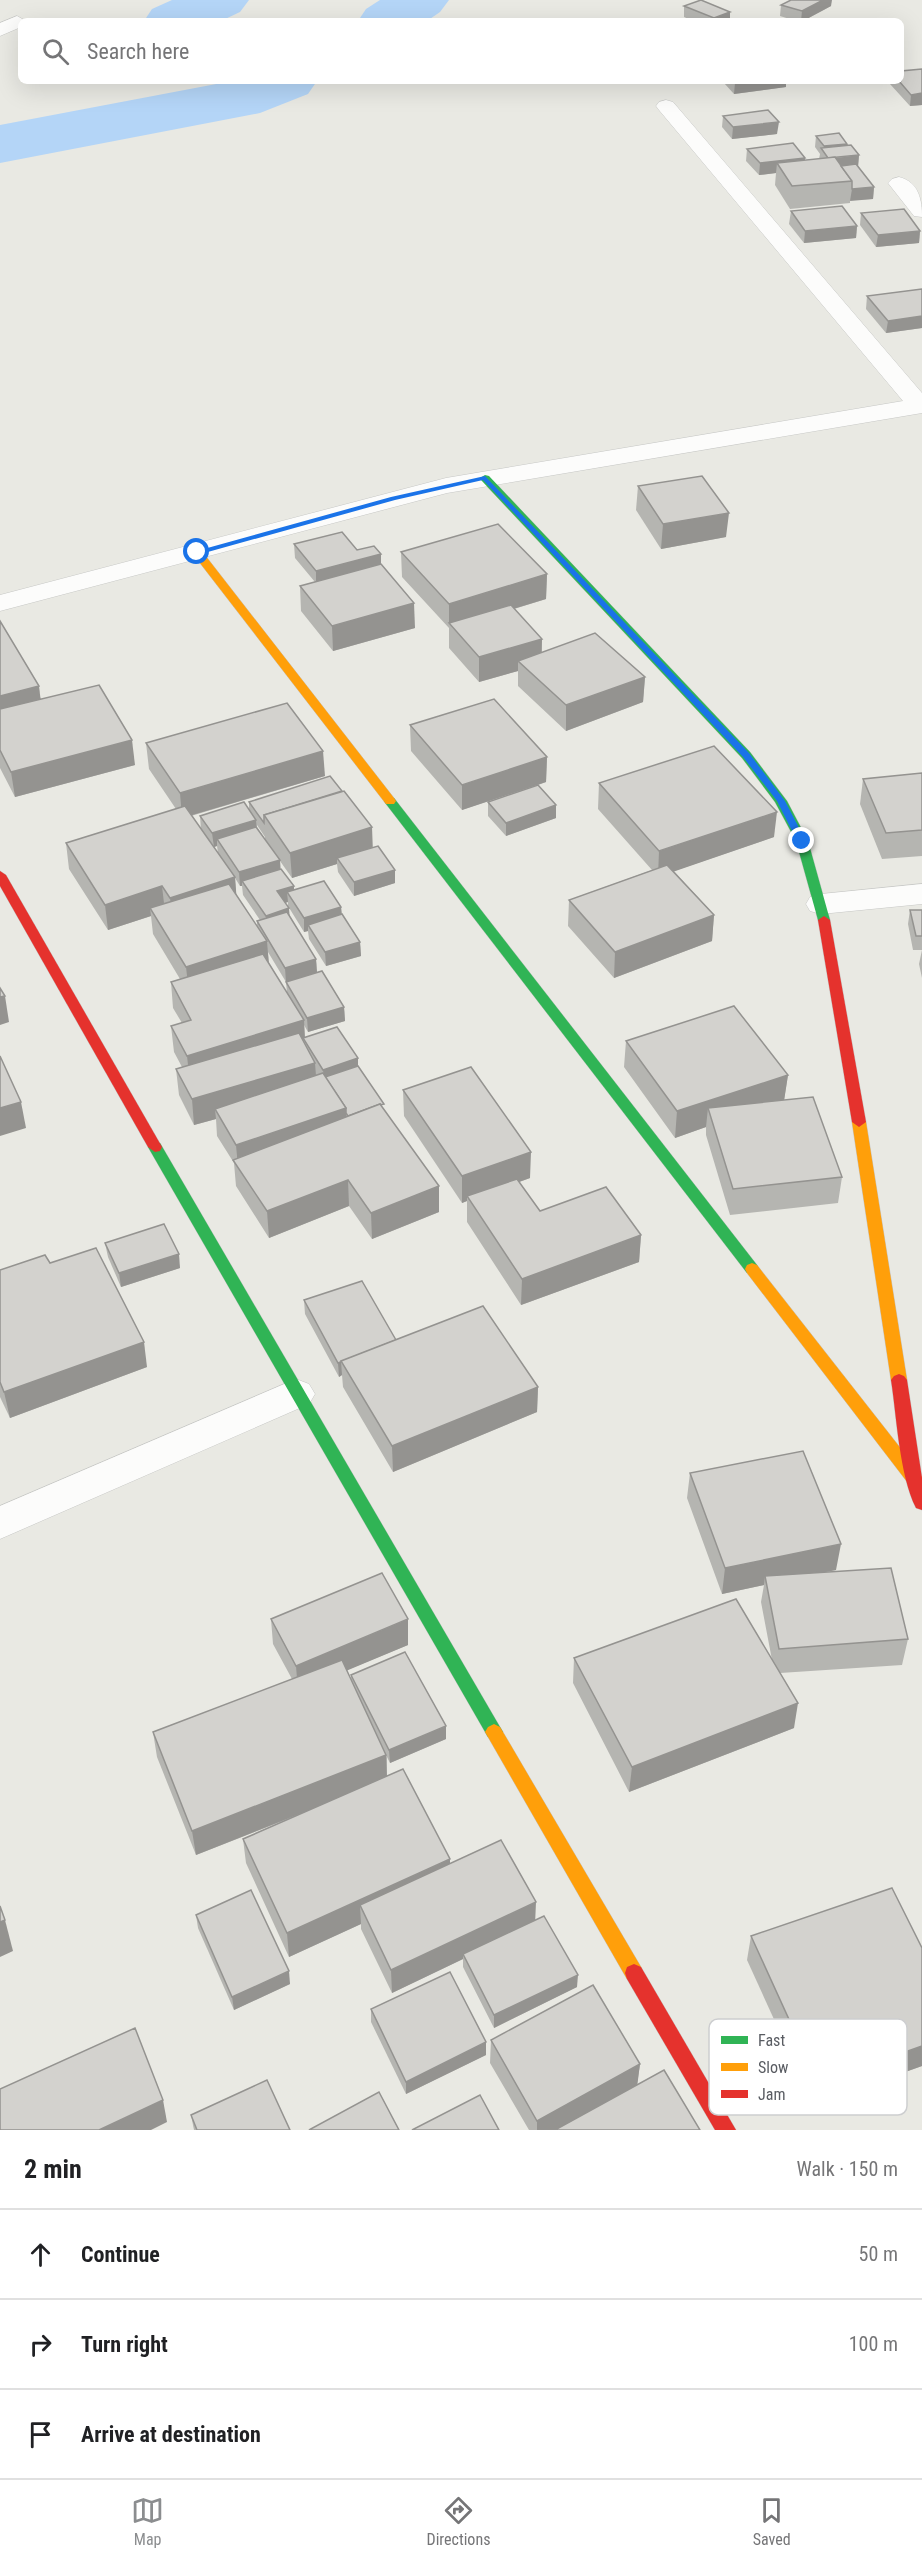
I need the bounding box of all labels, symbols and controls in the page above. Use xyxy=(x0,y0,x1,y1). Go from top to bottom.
search box xyxy=(18,18,904,84)
icon: search xyxy=(39,35,72,68)
text: Search here xyxy=(87,39,189,64)
route start xyxy=(183,538,209,564)
route end xyxy=(788,827,814,853)
legend xyxy=(709,2019,907,2115)
text: Fast xyxy=(758,2031,785,2050)
text: Slow xyxy=(758,2058,788,2077)
text: Jam xyxy=(758,2085,785,2104)
text: 2 min xyxy=(24,2154,82,2184)
text: Walk · 150 m xyxy=(797,2157,898,2181)
icon: ahead xyxy=(24,2238,57,2271)
text: Continue xyxy=(81,2242,160,2267)
text: 50 m xyxy=(859,2242,898,2266)
icon: right xyxy=(24,2328,57,2361)
text: Turn right xyxy=(81,2332,168,2357)
text: 100 m xyxy=(849,2332,898,2356)
icon: arrive xyxy=(24,2418,57,2451)
text: Arrive at destination xyxy=(81,2422,261,2447)
tab: Map xyxy=(131,2494,164,2549)
tab: Directions xyxy=(427,2494,490,2549)
tab: Saved xyxy=(753,2494,791,2549)

